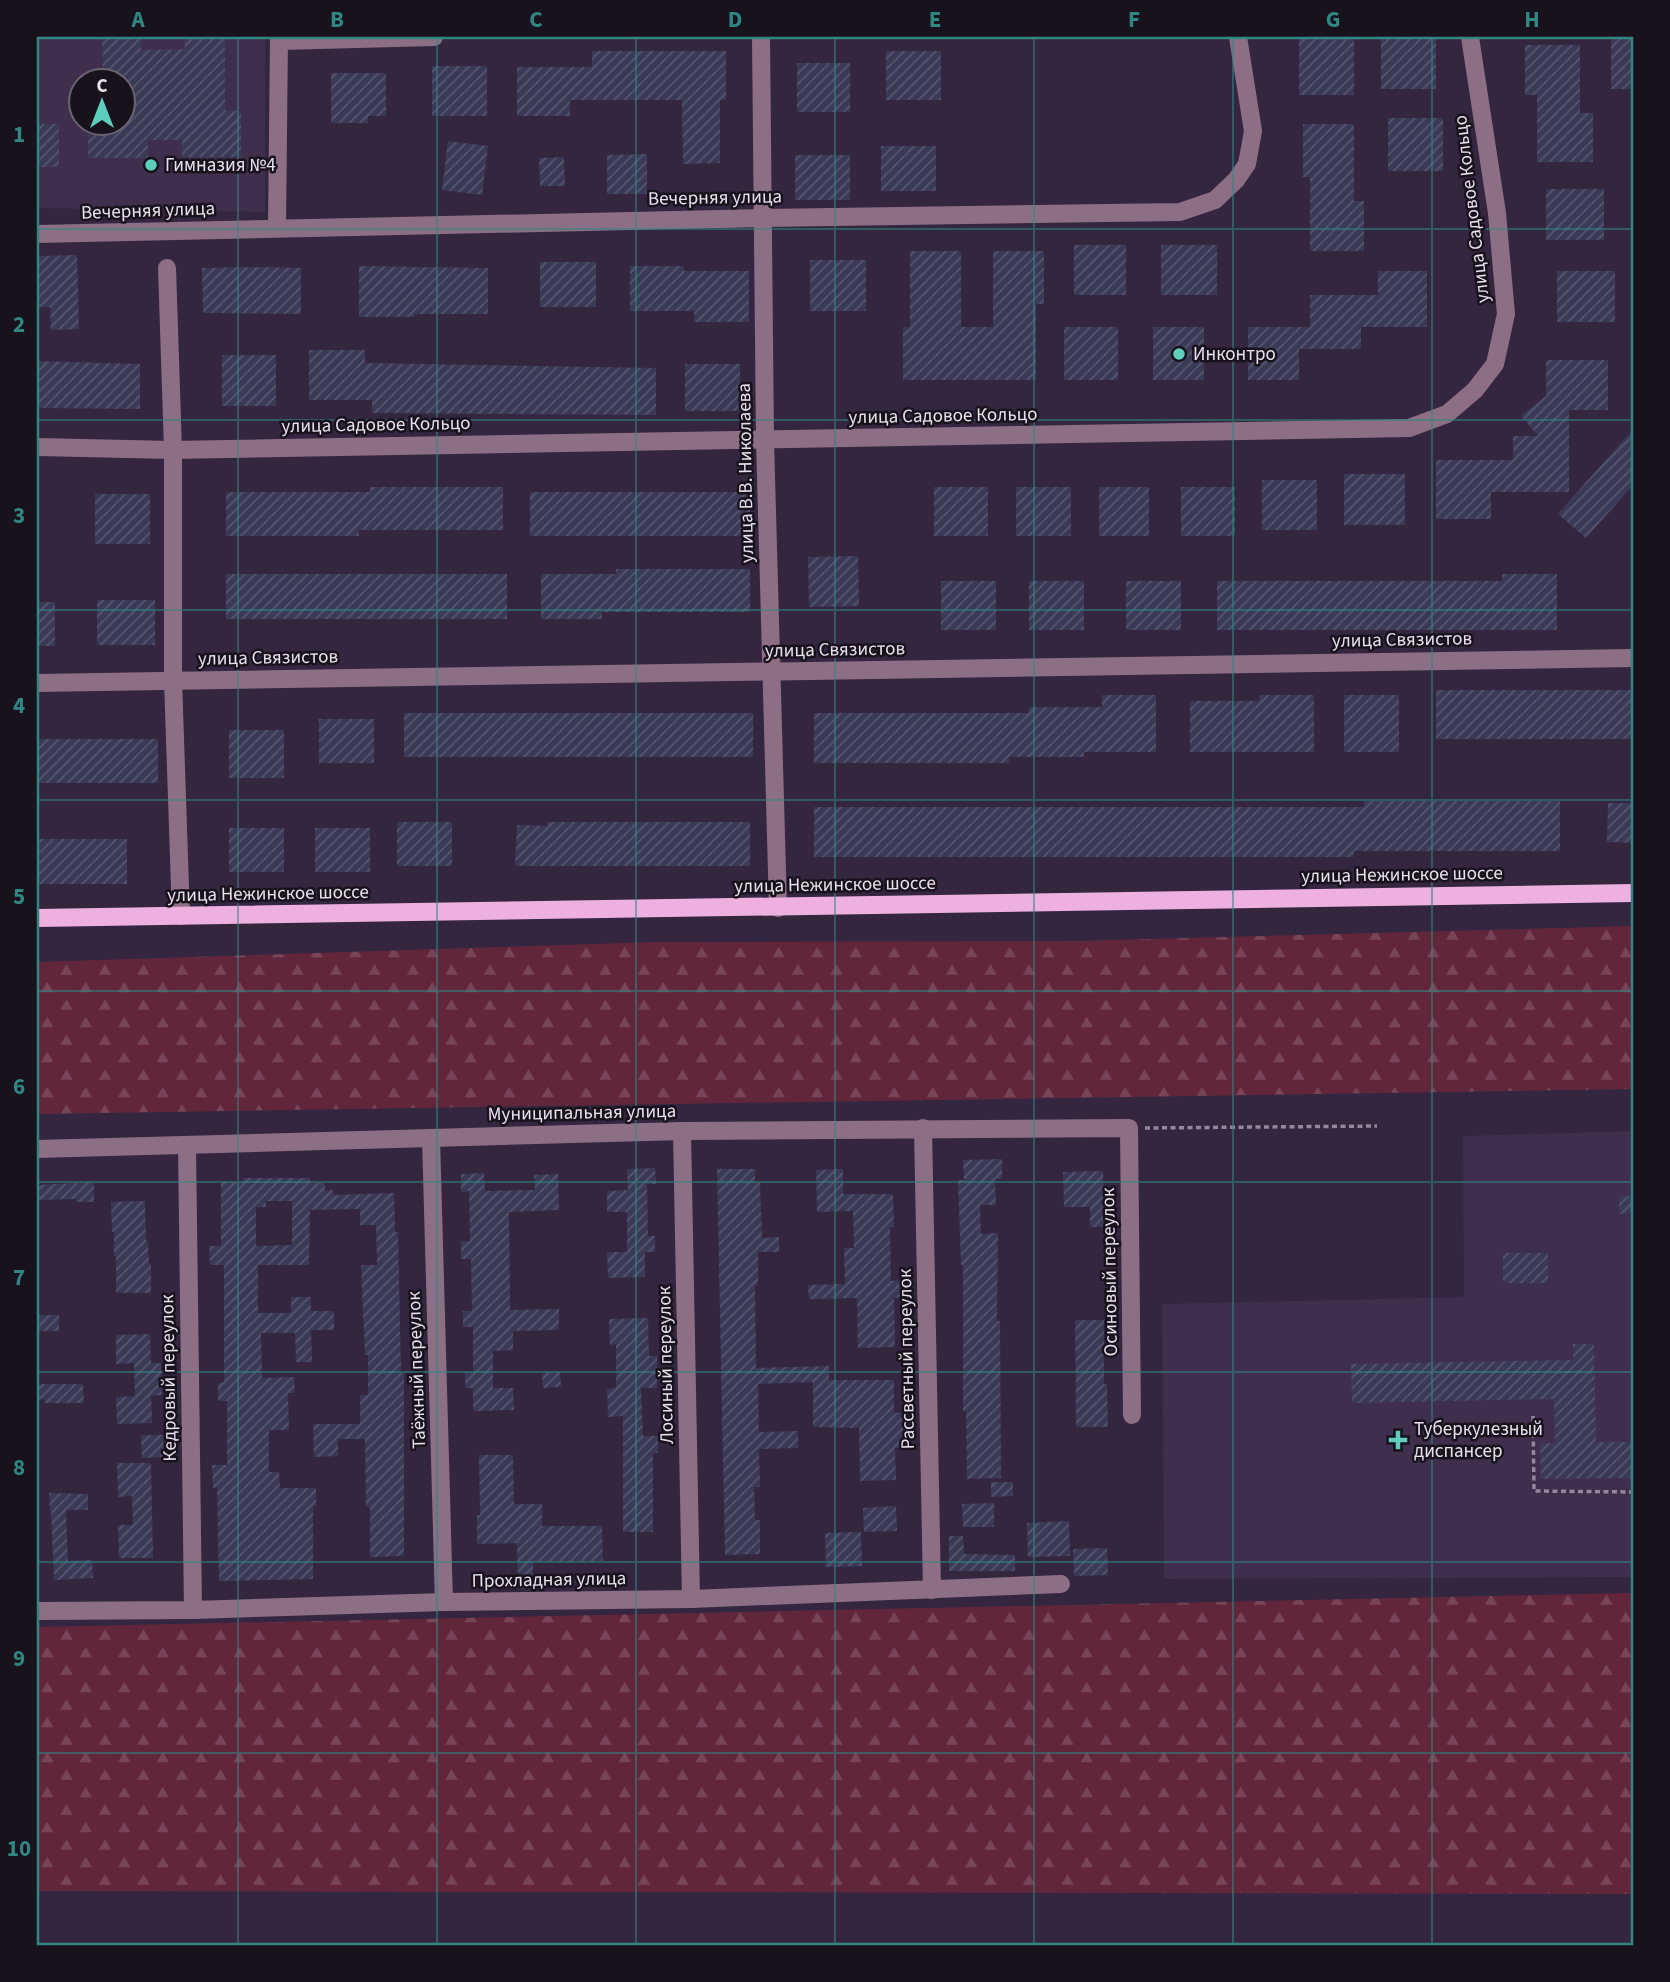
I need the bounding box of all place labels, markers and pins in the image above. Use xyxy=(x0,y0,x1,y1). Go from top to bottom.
place label: Гимназия №4 xyxy=(165,152,276,179)
marker: Гимназия №4 xyxy=(143,157,159,173)
place label: Инконтро xyxy=(1193,341,1276,368)
marker: Инконтро xyxy=(1171,346,1187,362)
place label: Туберкулезный диспансер xyxy=(1414,1416,1543,1465)
marker: Туберкулезный диспансер xyxy=(1388,1430,1408,1450)

